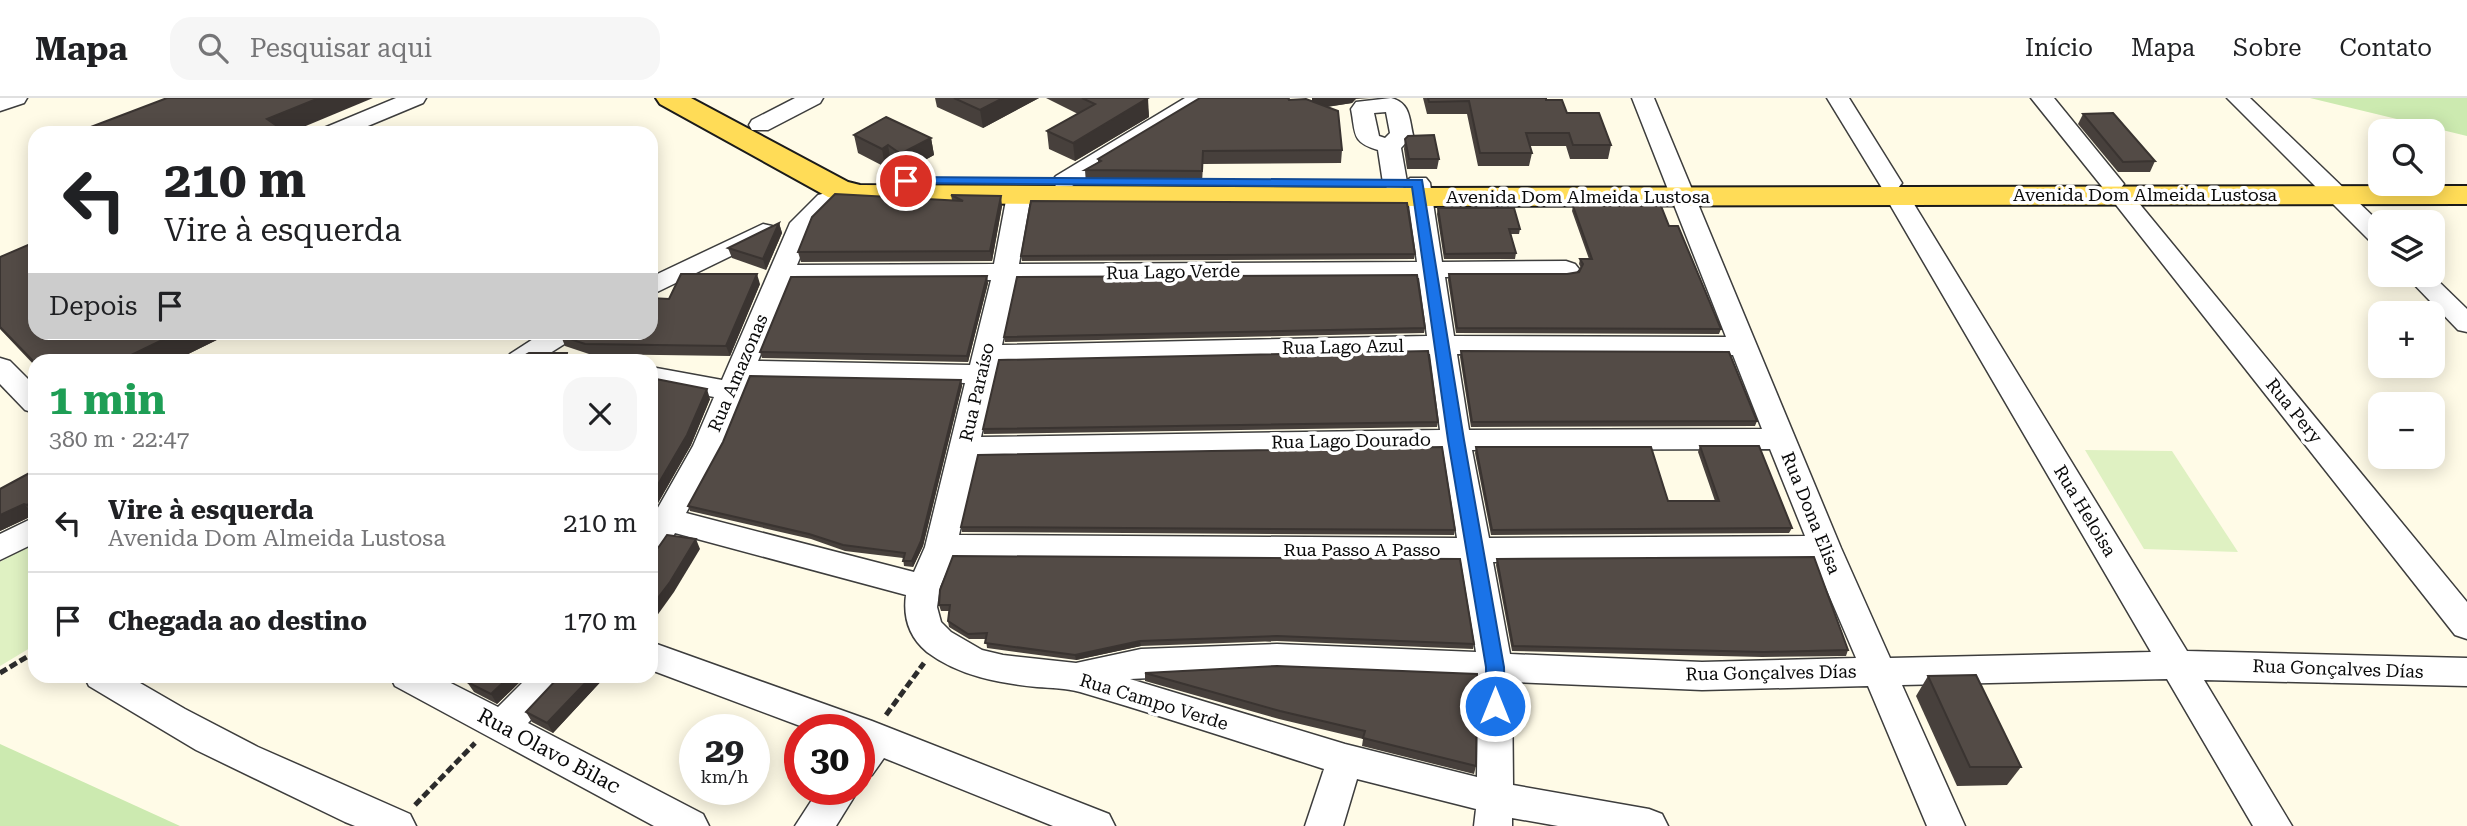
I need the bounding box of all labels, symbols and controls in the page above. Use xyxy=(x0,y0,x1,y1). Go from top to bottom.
search box xyxy=(170,17,660,80)
text: Mapa xyxy=(35,29,128,68)
icon: search xyxy=(194,29,232,67)
text: Pesquisar aqui xyxy=(250,33,432,63)
text: Início xyxy=(2025,34,2093,62)
text: Mapa xyxy=(2131,34,2195,62)
text: Sobre xyxy=(2233,34,2301,62)
text: Contato xyxy=(2339,34,2432,62)
map controls xyxy=(2368,119,2445,469)
button: search xyxy=(2368,119,2445,196)
pin xyxy=(876,151,936,211)
text: 210 m xyxy=(164,152,306,209)
icon: left xyxy=(49,154,140,245)
icon: arrive xyxy=(887,162,925,200)
street label: Avenida Dom Almeida Lustosa xyxy=(2013,184,2277,205)
street label: Avenida Dom Almeida Lustosa xyxy=(1446,186,1710,207)
button: layers xyxy=(2368,210,2445,287)
text: Vire à esquerda xyxy=(164,211,402,249)
street label: Rua Lago Verde xyxy=(1106,260,1240,283)
icon: arrive xyxy=(151,287,189,325)
text: Depois xyxy=(49,291,137,321)
button: + xyxy=(2368,301,2445,378)
street label: Rua Amazonas xyxy=(703,311,772,435)
street label: Rua Lago Azul xyxy=(1282,335,1405,358)
street label: Rua Paraíso xyxy=(955,340,998,443)
street label: Rua Pery xyxy=(2262,374,2327,448)
text: 1 min xyxy=(49,375,166,424)
button: close xyxy=(563,377,637,451)
button: − xyxy=(2368,392,2445,469)
text: 380 m · 22:47 xyxy=(49,426,189,453)
street label: Rua Lago Dourado xyxy=(1271,429,1431,452)
street label: Rua Dona Elisa xyxy=(1777,449,1846,577)
street label: Rua Heloisa xyxy=(2050,461,2121,560)
text: Vire à esquerda xyxy=(108,495,313,525)
icon: left xyxy=(49,504,87,542)
text: 210 m xyxy=(563,508,637,538)
text: Avenida Dom Almeida Lustosa xyxy=(108,525,446,552)
street label: Rua Passo A Passo xyxy=(1283,539,1441,560)
icon: arrive xyxy=(49,602,87,640)
text: Chegada ao destino xyxy=(108,606,367,636)
text: 170 m xyxy=(563,606,637,636)
street label: Rua Gonçalves Días xyxy=(2252,655,2424,682)
street label: Rua Gonçalves Días xyxy=(1685,661,1857,684)
street label: Rua Campo Verde xyxy=(1077,669,1231,734)
position arrow xyxy=(1458,669,1532,743)
street label: Rua Olavo Bilac xyxy=(474,703,625,799)
speed limit sign: 30 xyxy=(784,714,875,805)
text: 29 xyxy=(705,730,744,771)
text: km/h xyxy=(700,766,749,787)

